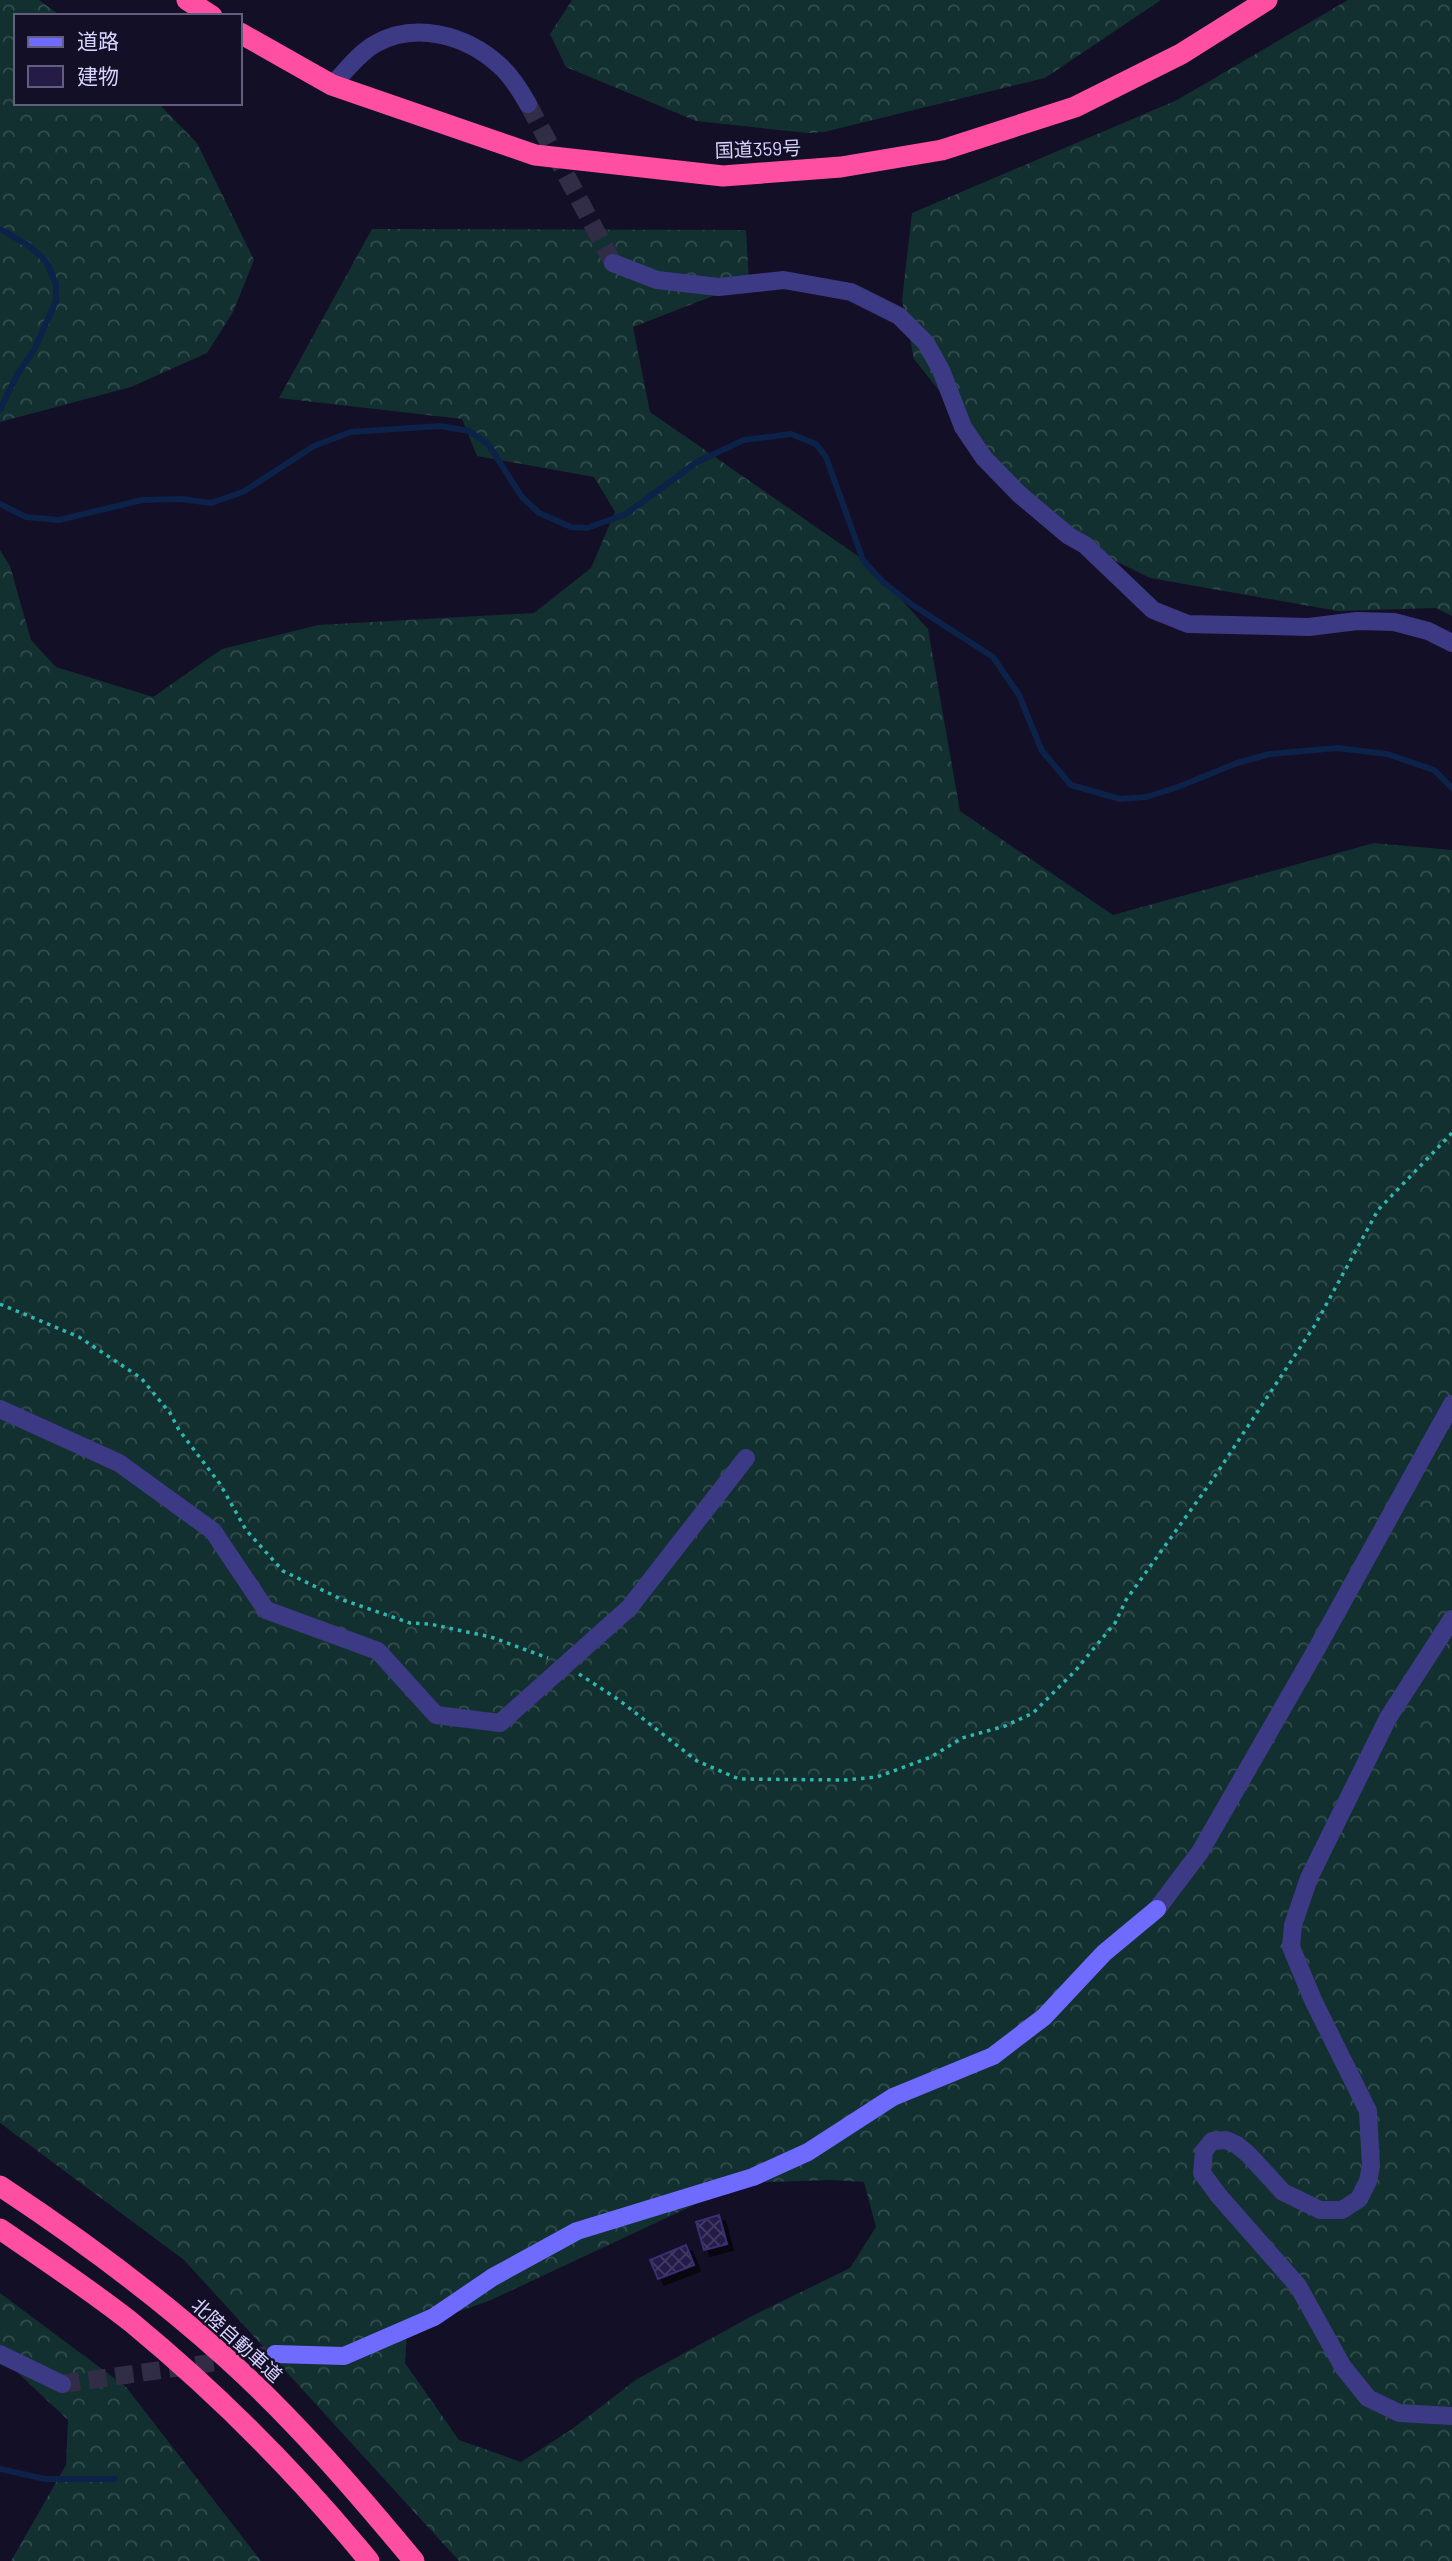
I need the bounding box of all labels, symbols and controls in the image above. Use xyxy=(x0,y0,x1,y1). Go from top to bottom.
legend xyxy=(14,14,242,105)
text: 道路 xyxy=(77,28,119,53)
text: 建物 xyxy=(77,63,119,88)
street label: 国道359号 xyxy=(714,135,802,162)
street label: 北陸自動車道 xyxy=(187,2293,287,2386)

